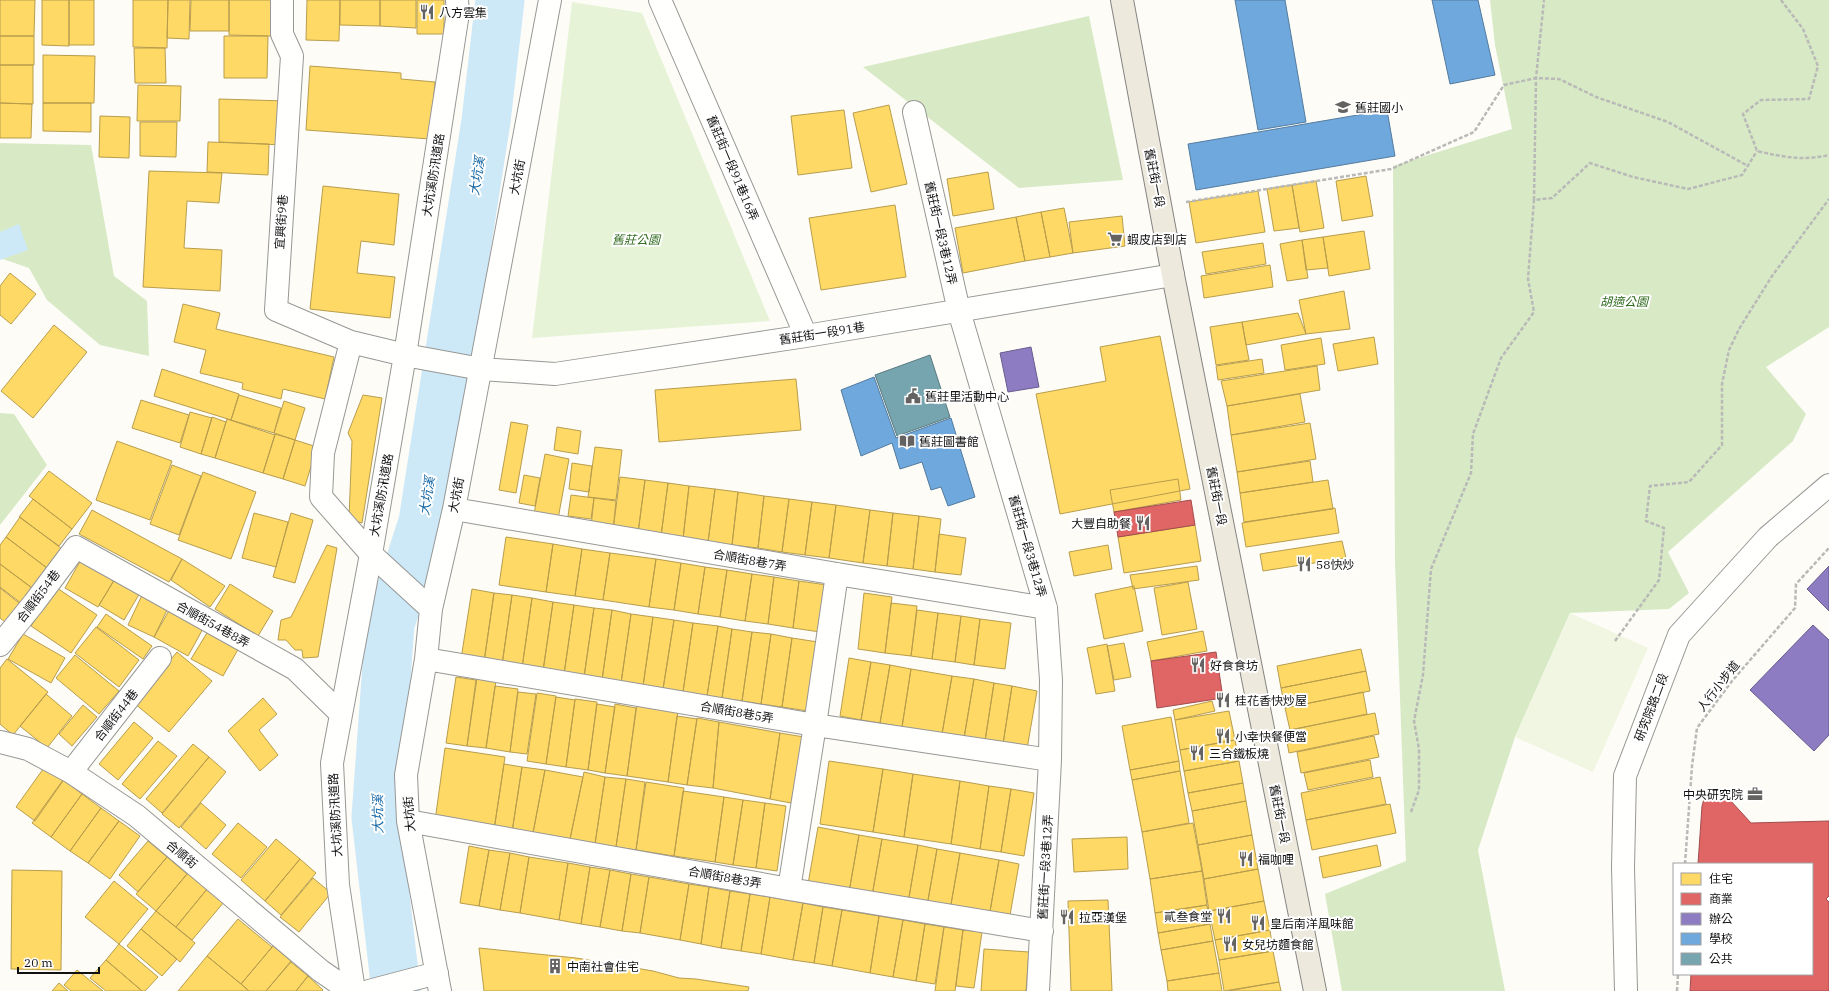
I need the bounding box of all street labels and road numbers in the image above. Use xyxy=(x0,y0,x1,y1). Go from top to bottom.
street label: 舊莊街一段91巷16弄 xyxy=(704,113,762,223)
street label: 大坑溪防汛道路 xyxy=(419,132,447,218)
street label: 舊莊街一段 xyxy=(1142,147,1168,209)
street label: 大坑街 xyxy=(506,158,528,196)
street label: 舊莊街一段3巷12弄 xyxy=(922,180,960,286)
street label: 宜興街9巷 xyxy=(272,194,290,250)
street label: 舊莊街一段91巷 xyxy=(778,319,866,347)
street label: 大坑溪防汛道路 xyxy=(366,452,396,538)
street label: 舊莊街一段 xyxy=(1204,465,1230,527)
street label: 大坑街 xyxy=(445,476,467,514)
street label: 舊莊街一段3巷12弄 xyxy=(1006,493,1050,599)
street label: 合順街8巷7弄 xyxy=(712,546,788,574)
street label: 合順街54巷 xyxy=(13,567,63,625)
street label: 合順街54巷8弄 xyxy=(174,598,252,650)
street label: 人行小步道 xyxy=(1694,658,1742,714)
street label: 研究院路二段 xyxy=(1631,671,1671,743)
street label: 合順街44巷 xyxy=(91,686,141,744)
street label: 合順街8巷5弄 xyxy=(699,698,775,726)
street label: 大坑溪防汛道路 xyxy=(325,773,345,857)
street label: 舊莊街一段 xyxy=(1267,783,1293,845)
street label: 大坑街 xyxy=(400,795,418,833)
street label: 舊莊街一段3巷12弄 xyxy=(1035,814,1055,920)
street label: 合順街 xyxy=(163,837,201,871)
street label: 合順街8巷3弄 xyxy=(687,863,763,891)

